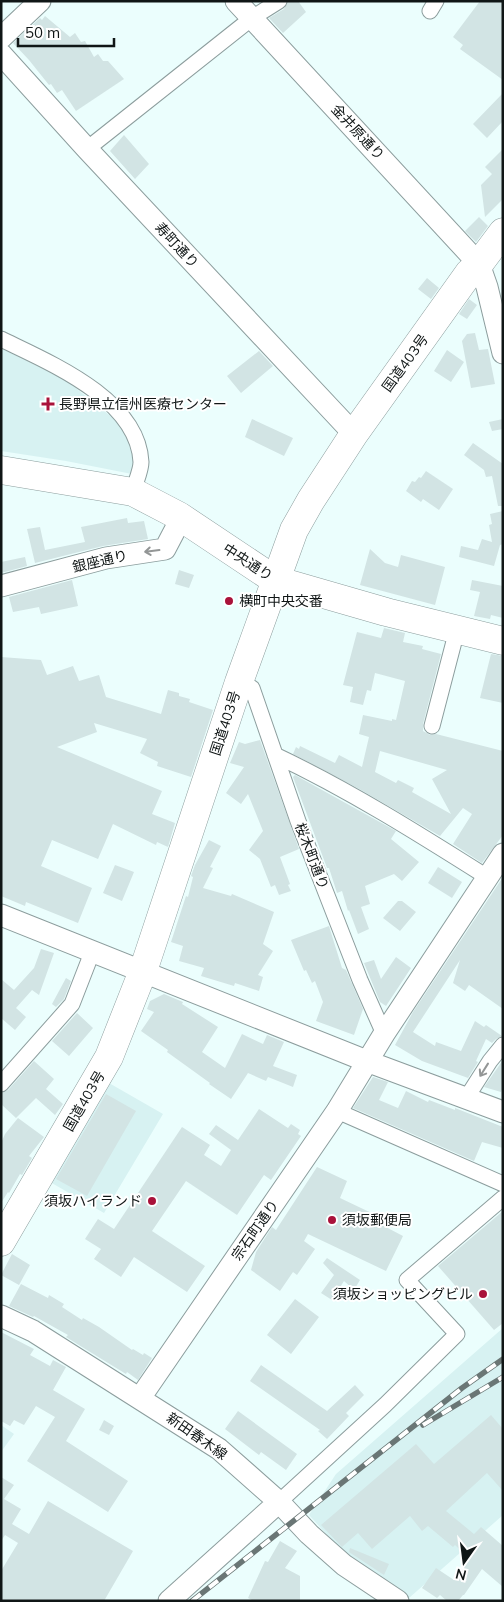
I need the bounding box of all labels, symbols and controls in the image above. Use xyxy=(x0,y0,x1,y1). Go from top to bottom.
scale bar xyxy=(18,15,114,47)
text: 50 m xyxy=(25,23,60,42)
street label: 金井原通り xyxy=(328,100,388,164)
street label: 寿町通り xyxy=(151,218,203,272)
street label: 国道403号 xyxy=(378,331,432,395)
place label: 長野県立信州医療センター xyxy=(59,395,227,413)
marker: 長野県立信州医療センター xyxy=(41,397,55,411)
street label: 中央通り xyxy=(220,539,276,585)
street label: 銀座通り xyxy=(71,546,129,576)
one-way arrow xyxy=(144,546,160,556)
place label: 横町中央交番 xyxy=(239,592,323,610)
marker: 横町中央交番 xyxy=(223,595,235,607)
street label: 国道403号 xyxy=(206,688,244,758)
street label: 桜木町通り xyxy=(291,820,333,892)
one-way arrow xyxy=(479,1063,489,1077)
street label: 国道403号 xyxy=(59,1067,109,1135)
place label: 須坂ハイランド xyxy=(44,1192,142,1210)
marker: 須坂ハイランド xyxy=(146,1195,158,1207)
street label: 宗石町通り xyxy=(228,1196,282,1264)
place label: 須坂郵便局 xyxy=(342,1211,412,1229)
marker: 須坂郵便局 xyxy=(326,1214,338,1226)
place label: 須坂ショッピングビル xyxy=(333,1285,473,1303)
marker: 須坂ショッピングビル xyxy=(477,1288,489,1300)
street label: 新田春木線 xyxy=(163,1409,231,1463)
north arrow xyxy=(439,1537,489,1587)
text: N xyxy=(454,1565,468,1585)

